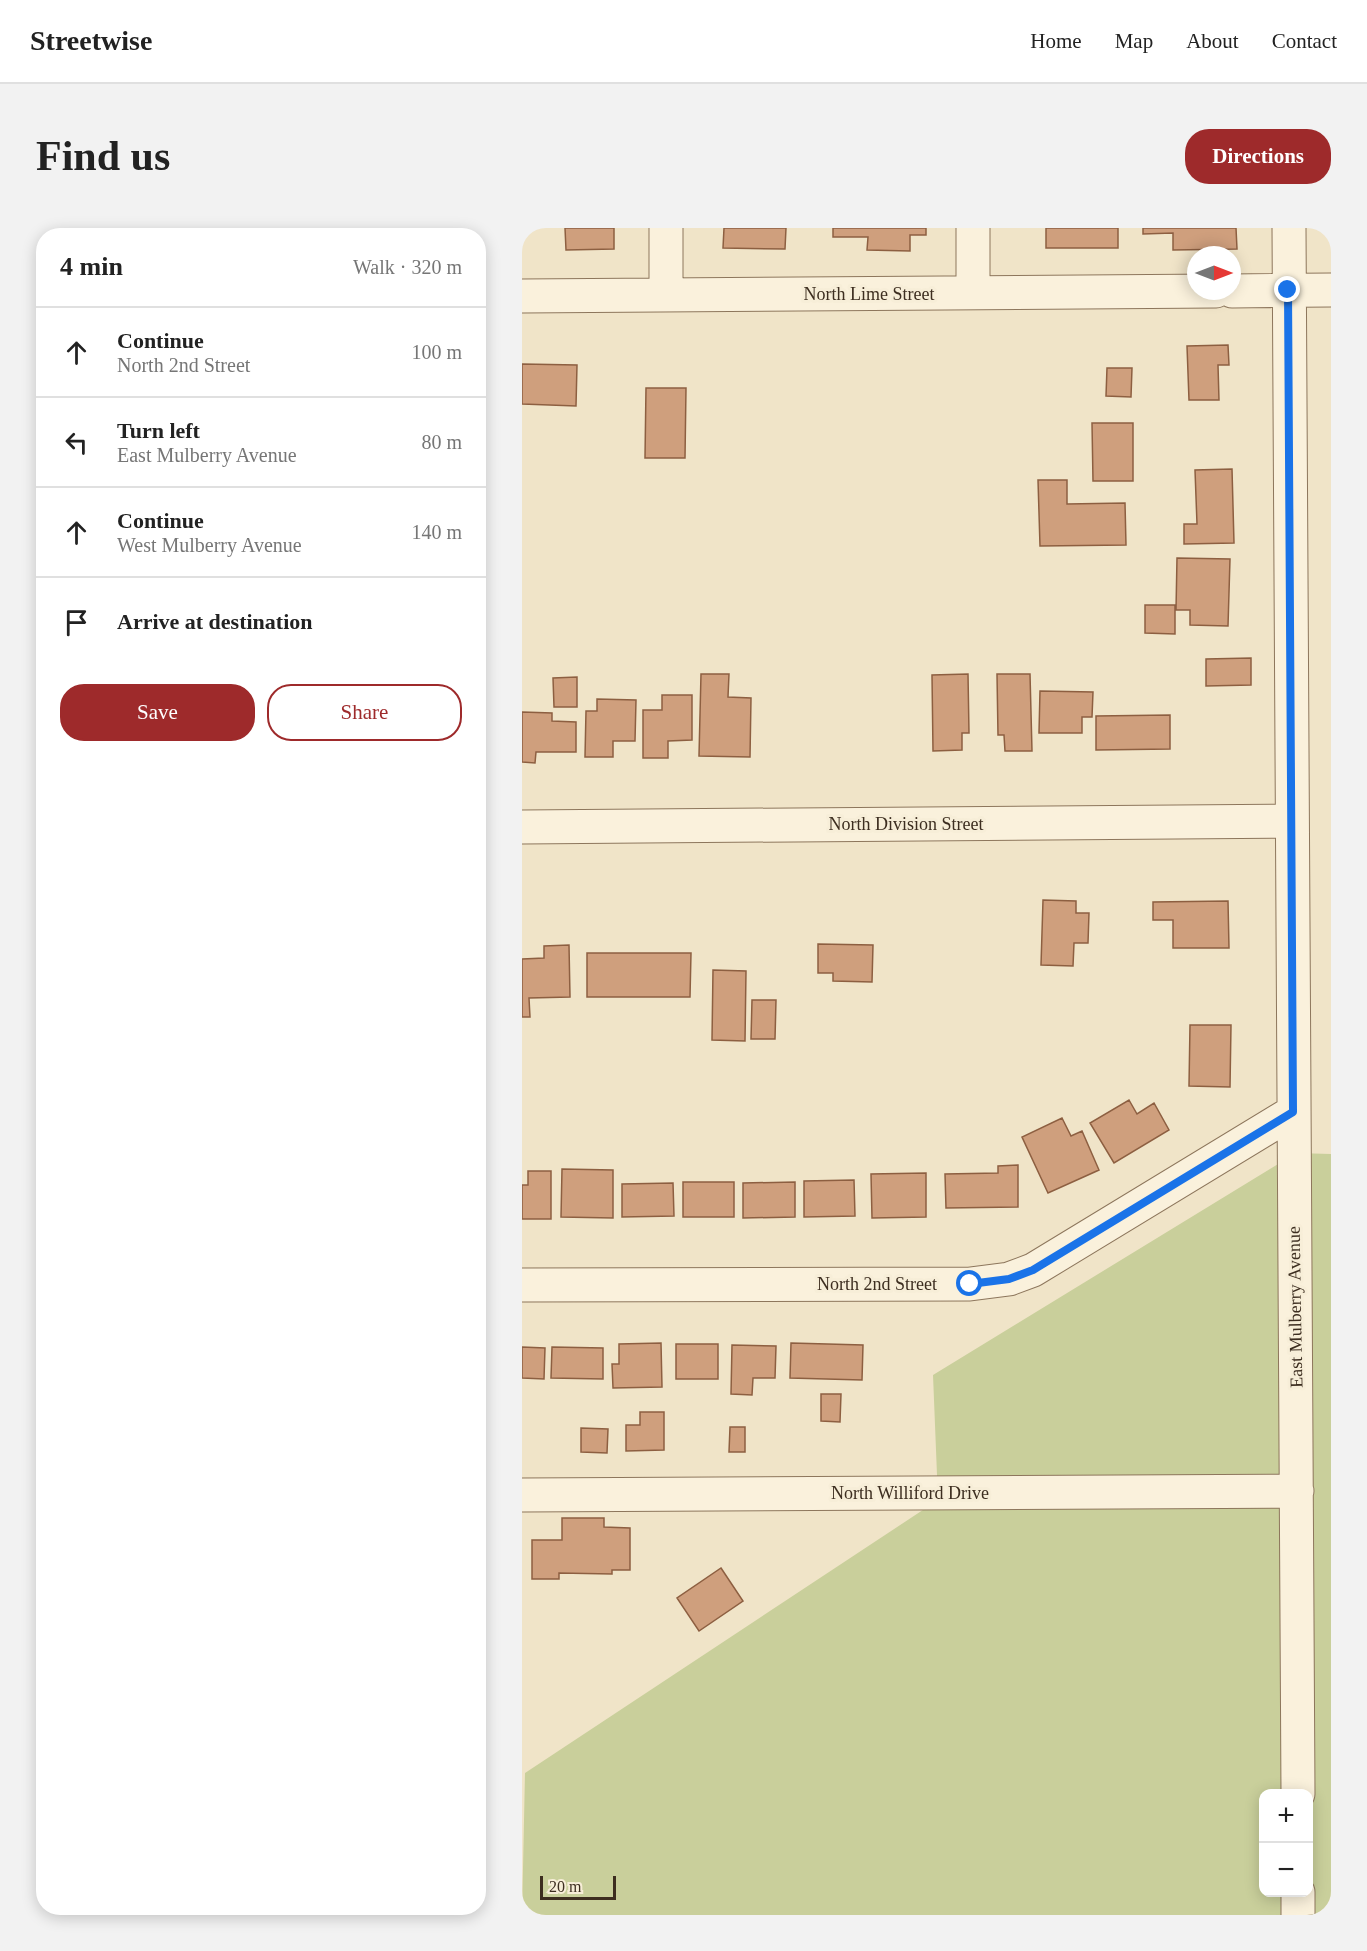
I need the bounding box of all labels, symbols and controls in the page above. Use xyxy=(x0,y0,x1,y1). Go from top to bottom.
text: Streetwise xyxy=(30,25,152,56)
text: Home xyxy=(1030,29,1082,53)
text: Map xyxy=(1115,29,1153,53)
text: About xyxy=(1186,29,1239,53)
text: Contact xyxy=(1272,29,1337,53)
button: Directions xyxy=(1185,129,1331,184)
text: Find us xyxy=(36,133,170,179)
north arrow xyxy=(1187,246,1241,300)
text: 4 min xyxy=(60,252,123,281)
text: Walk · 320 m xyxy=(353,256,462,278)
route end xyxy=(1274,276,1300,302)
street label: North Lime Street xyxy=(804,284,934,304)
text: Continue xyxy=(117,328,204,353)
icon: ahead xyxy=(60,336,93,369)
text: 100 m xyxy=(411,341,462,363)
text: North 2nd Street xyxy=(117,354,250,376)
text: Turn left xyxy=(117,418,200,443)
icon: left xyxy=(60,426,93,459)
text: 80 m xyxy=(421,431,462,453)
text: East Mulberry Avenue xyxy=(117,444,297,466)
text: Continue xyxy=(117,508,204,533)
icon: ahead xyxy=(60,516,93,549)
text: 140 m xyxy=(411,521,462,543)
text: West Mulberry Avenue xyxy=(117,534,302,556)
icon: arrive xyxy=(60,606,93,639)
text: Arrive at destination xyxy=(117,609,313,634)
button: Save xyxy=(60,684,255,741)
button: Share xyxy=(267,684,462,741)
street label: North Division Street xyxy=(829,814,984,834)
street label: East Mulberry Avenue xyxy=(1284,1226,1306,1388)
route start xyxy=(956,1270,982,1296)
street label: North 2nd Street xyxy=(817,1274,937,1294)
street label: North Williford Drive xyxy=(831,1483,989,1503)
map controls xyxy=(1259,1789,1313,1897)
button: + xyxy=(1259,1789,1313,1843)
button: − xyxy=(1259,1843,1313,1897)
scale bar xyxy=(540,1873,616,1900)
text: 20 m xyxy=(549,1878,581,1895)

